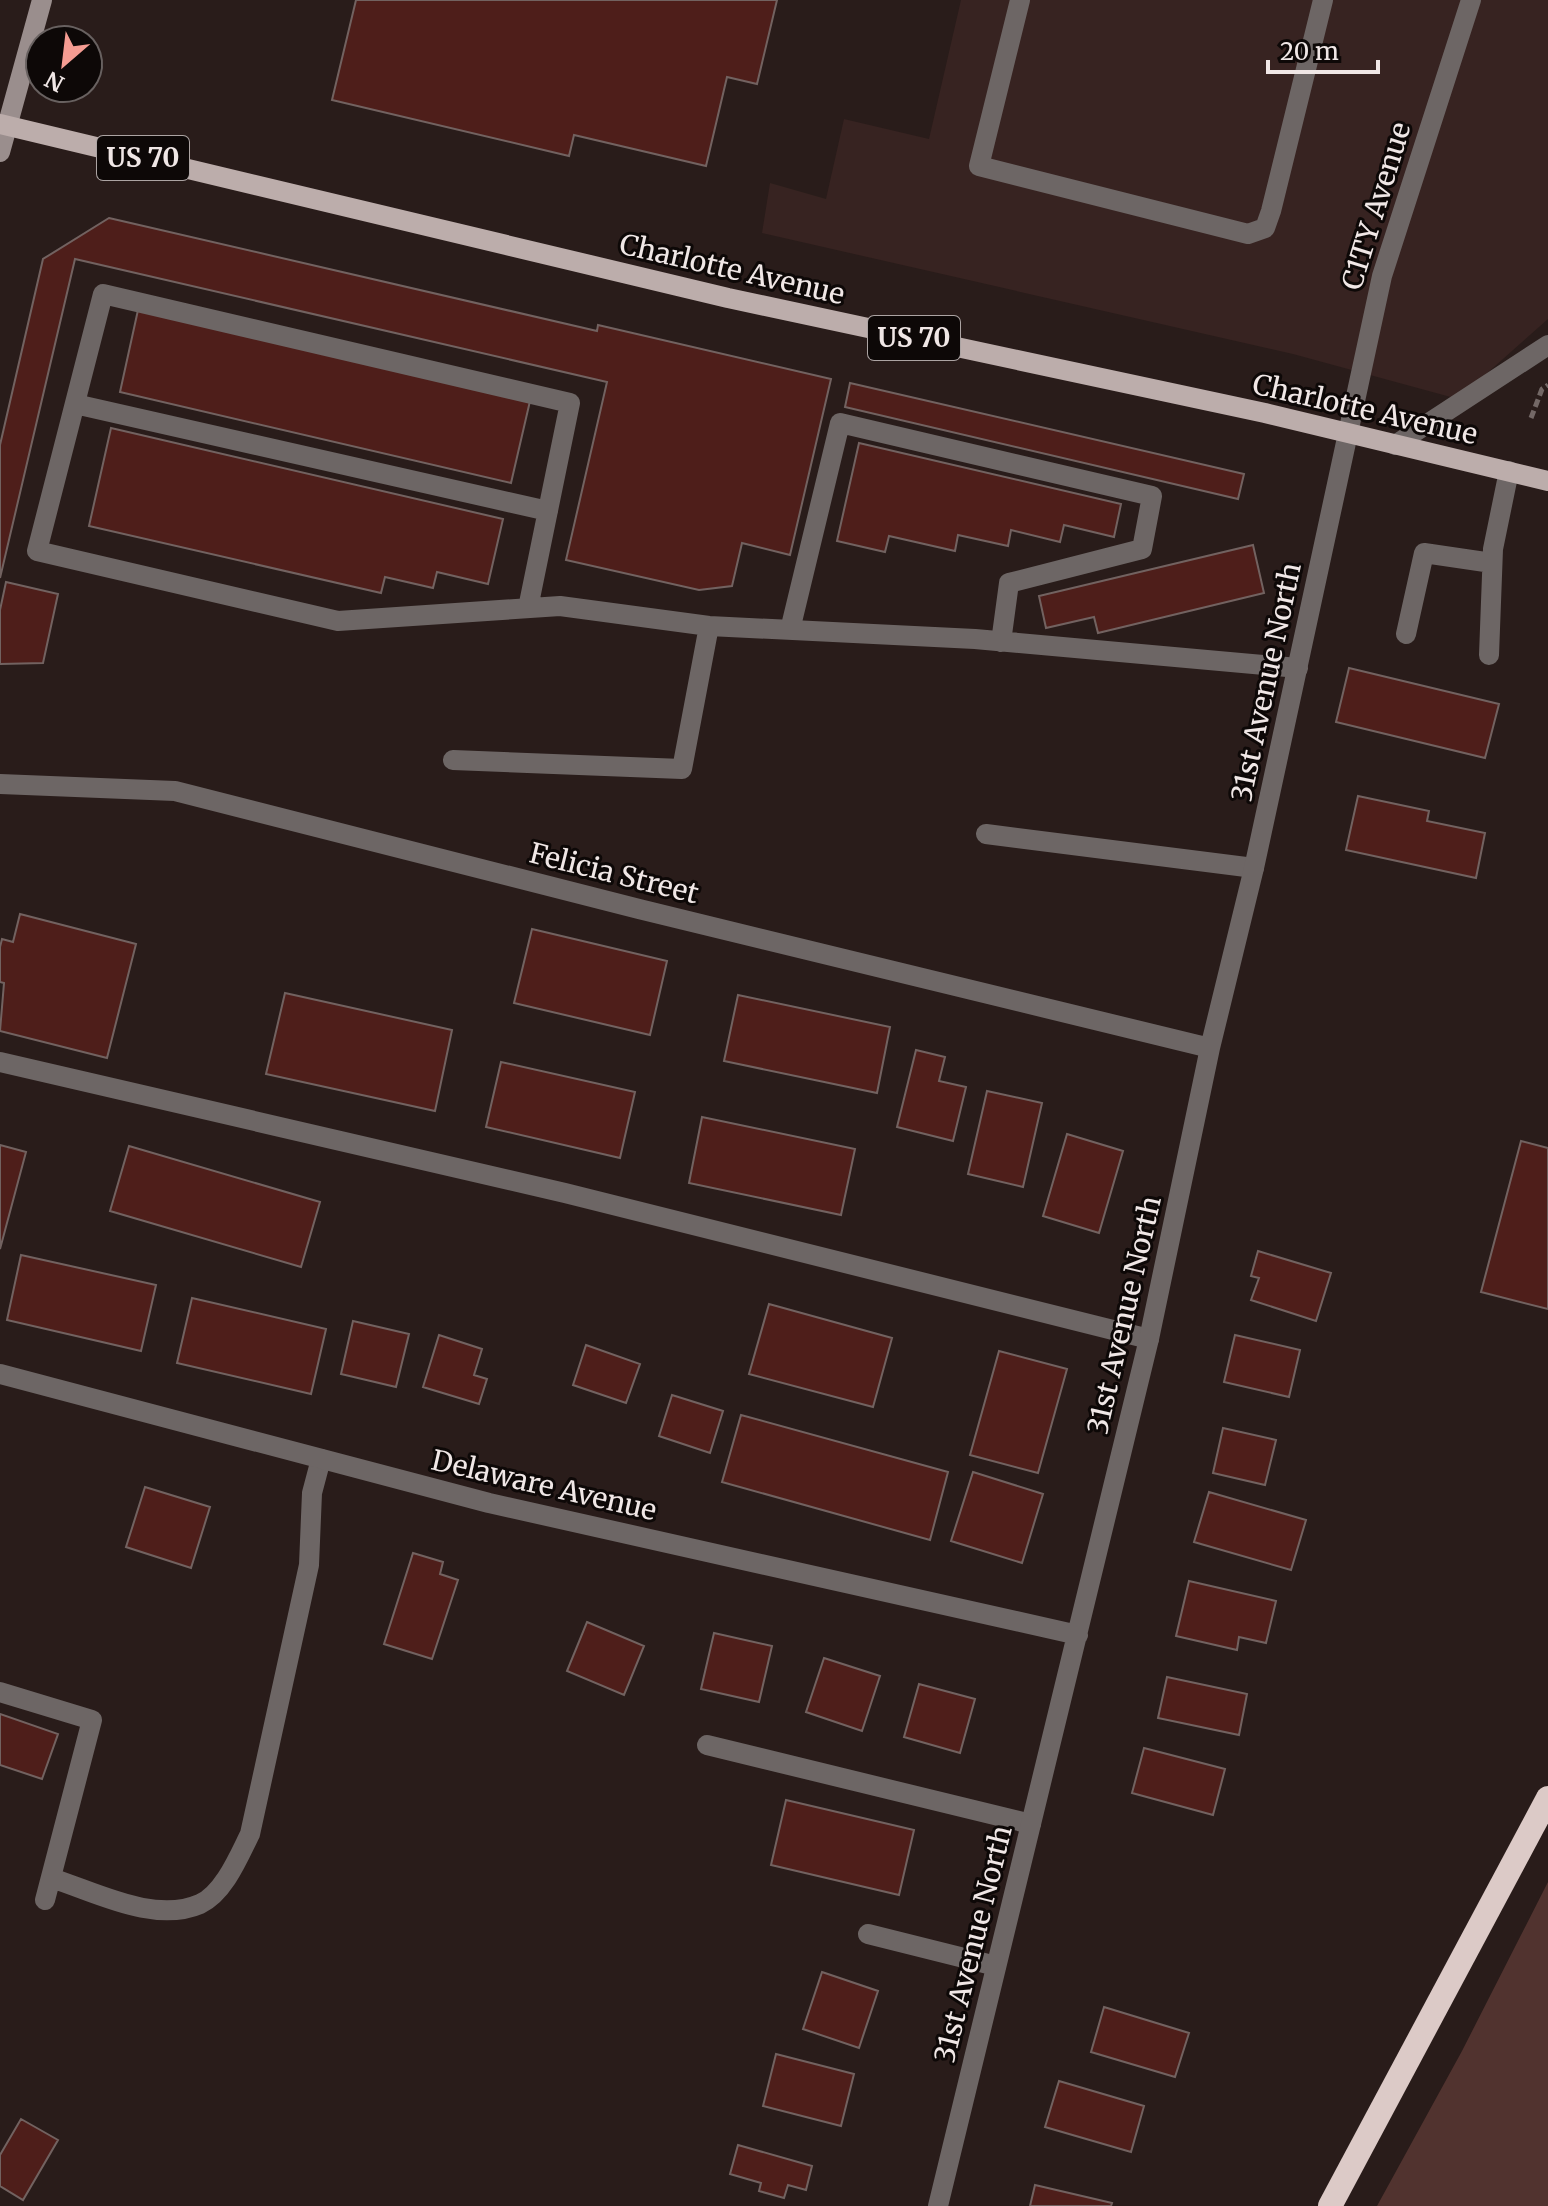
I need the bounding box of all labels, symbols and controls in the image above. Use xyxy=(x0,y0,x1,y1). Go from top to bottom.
north arrow xyxy=(24,24,104,104)
scale bar xyxy=(1268,24,1378,74)
text: 20 m xyxy=(1280,36,1339,67)
text: N xyxy=(40,65,69,98)
street label: C1TY Avenue xyxy=(1333,118,1419,294)
road number: US 70 xyxy=(97,136,189,180)
street label: Charlotte Avenue xyxy=(616,226,848,312)
road number: US 70 xyxy=(868,316,960,360)
street label: Charlotte Avenue xyxy=(1249,366,1481,452)
street label: 31st Avenue North xyxy=(1223,559,1309,805)
street label: Felicia Street xyxy=(526,835,702,911)
street label: 31st Avenue North xyxy=(1079,1192,1169,1438)
street label: Delaware Avenue xyxy=(428,1442,660,1528)
street label: 31st Avenue North xyxy=(926,1822,1020,2066)

